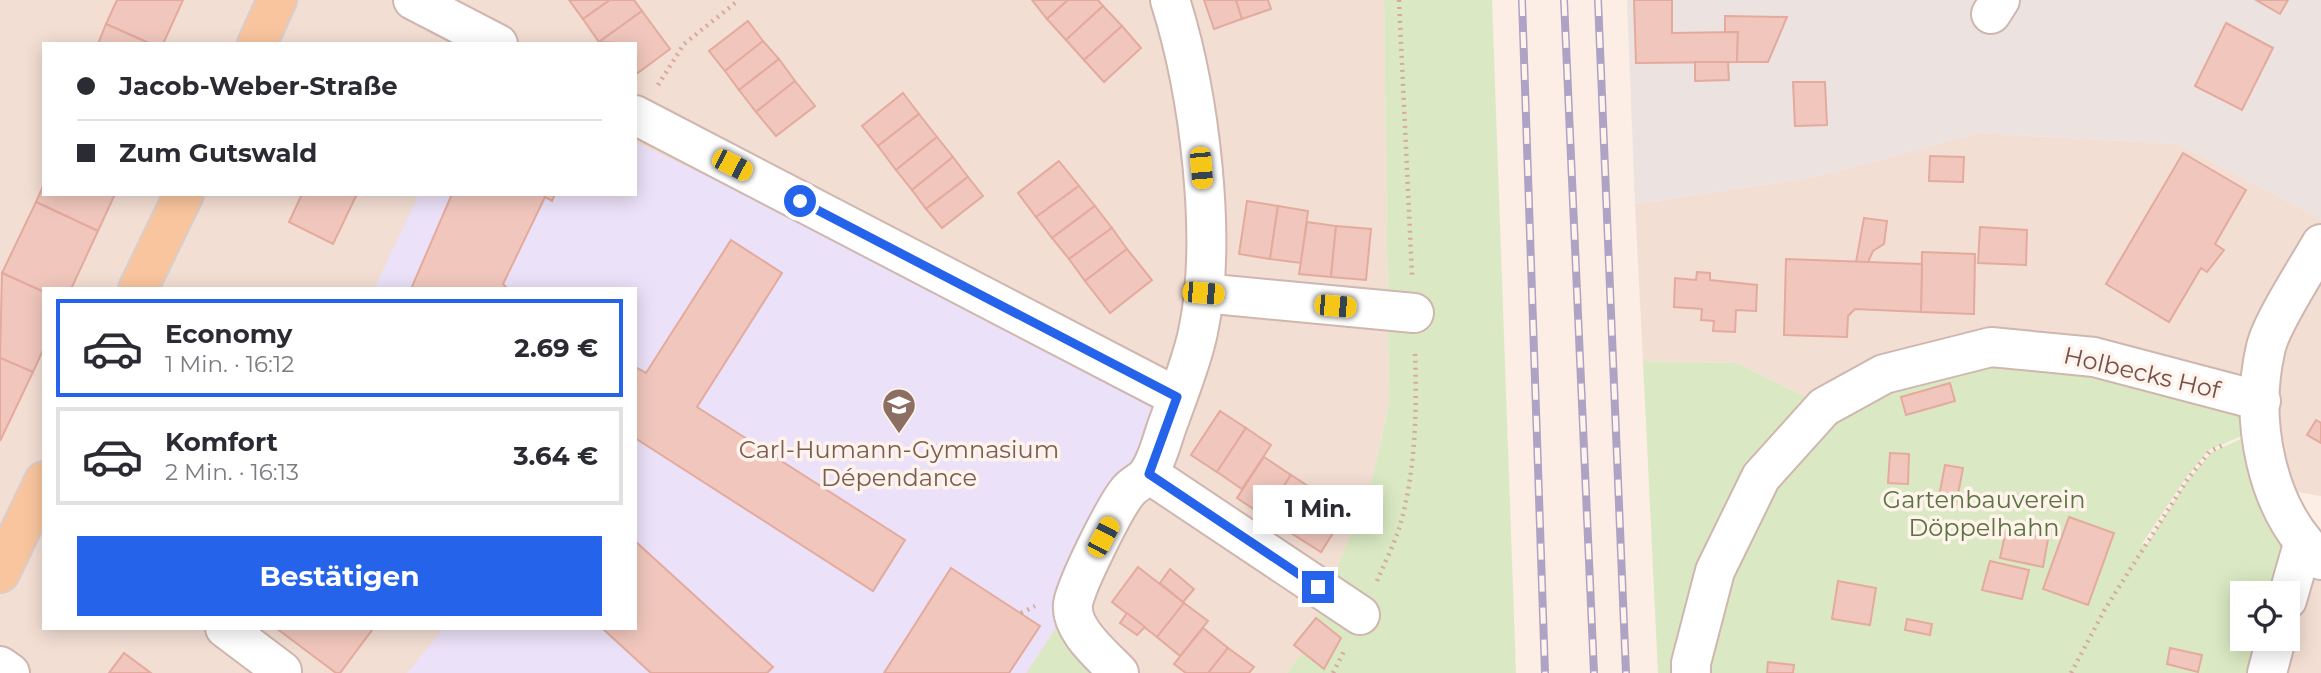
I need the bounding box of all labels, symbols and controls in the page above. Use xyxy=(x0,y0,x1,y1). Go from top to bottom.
text: Jacob-Weber-Straße xyxy=(119,70,398,102)
text: Zum Gutswald xyxy=(119,137,317,169)
car xyxy=(709,146,756,184)
car xyxy=(1189,146,1214,190)
route start xyxy=(784,185,816,217)
car xyxy=(1182,281,1225,305)
car xyxy=(1314,294,1357,318)
icon: car xyxy=(81,317,144,380)
text: Economy xyxy=(165,318,292,350)
text: 2.69 € xyxy=(514,332,598,364)
street label: Holbecks Hof xyxy=(2061,340,2224,405)
text: 1 Min. · 16:12 xyxy=(165,350,294,378)
school or university icon: Carl-Humann-Gymnasium Dépendance xyxy=(880,386,918,435)
icon: car xyxy=(81,425,144,488)
text: Komfort xyxy=(165,426,278,458)
place label: Carl-Humann-Gymnasium Dépendance xyxy=(739,435,1059,492)
text: 3.64 € xyxy=(513,440,598,472)
text: 2 Min. · 16:13 xyxy=(165,458,299,486)
park label: Gartenbauverein Döppelhahn xyxy=(1883,485,2085,542)
callout: 1 Min. xyxy=(1253,486,1383,534)
text: 1 Min. xyxy=(1285,495,1351,523)
car xyxy=(1084,514,1123,560)
button: Bestätigen xyxy=(77,536,602,616)
route end xyxy=(1302,571,1334,603)
map controls xyxy=(2230,581,2300,651)
button: locate xyxy=(2230,581,2300,651)

